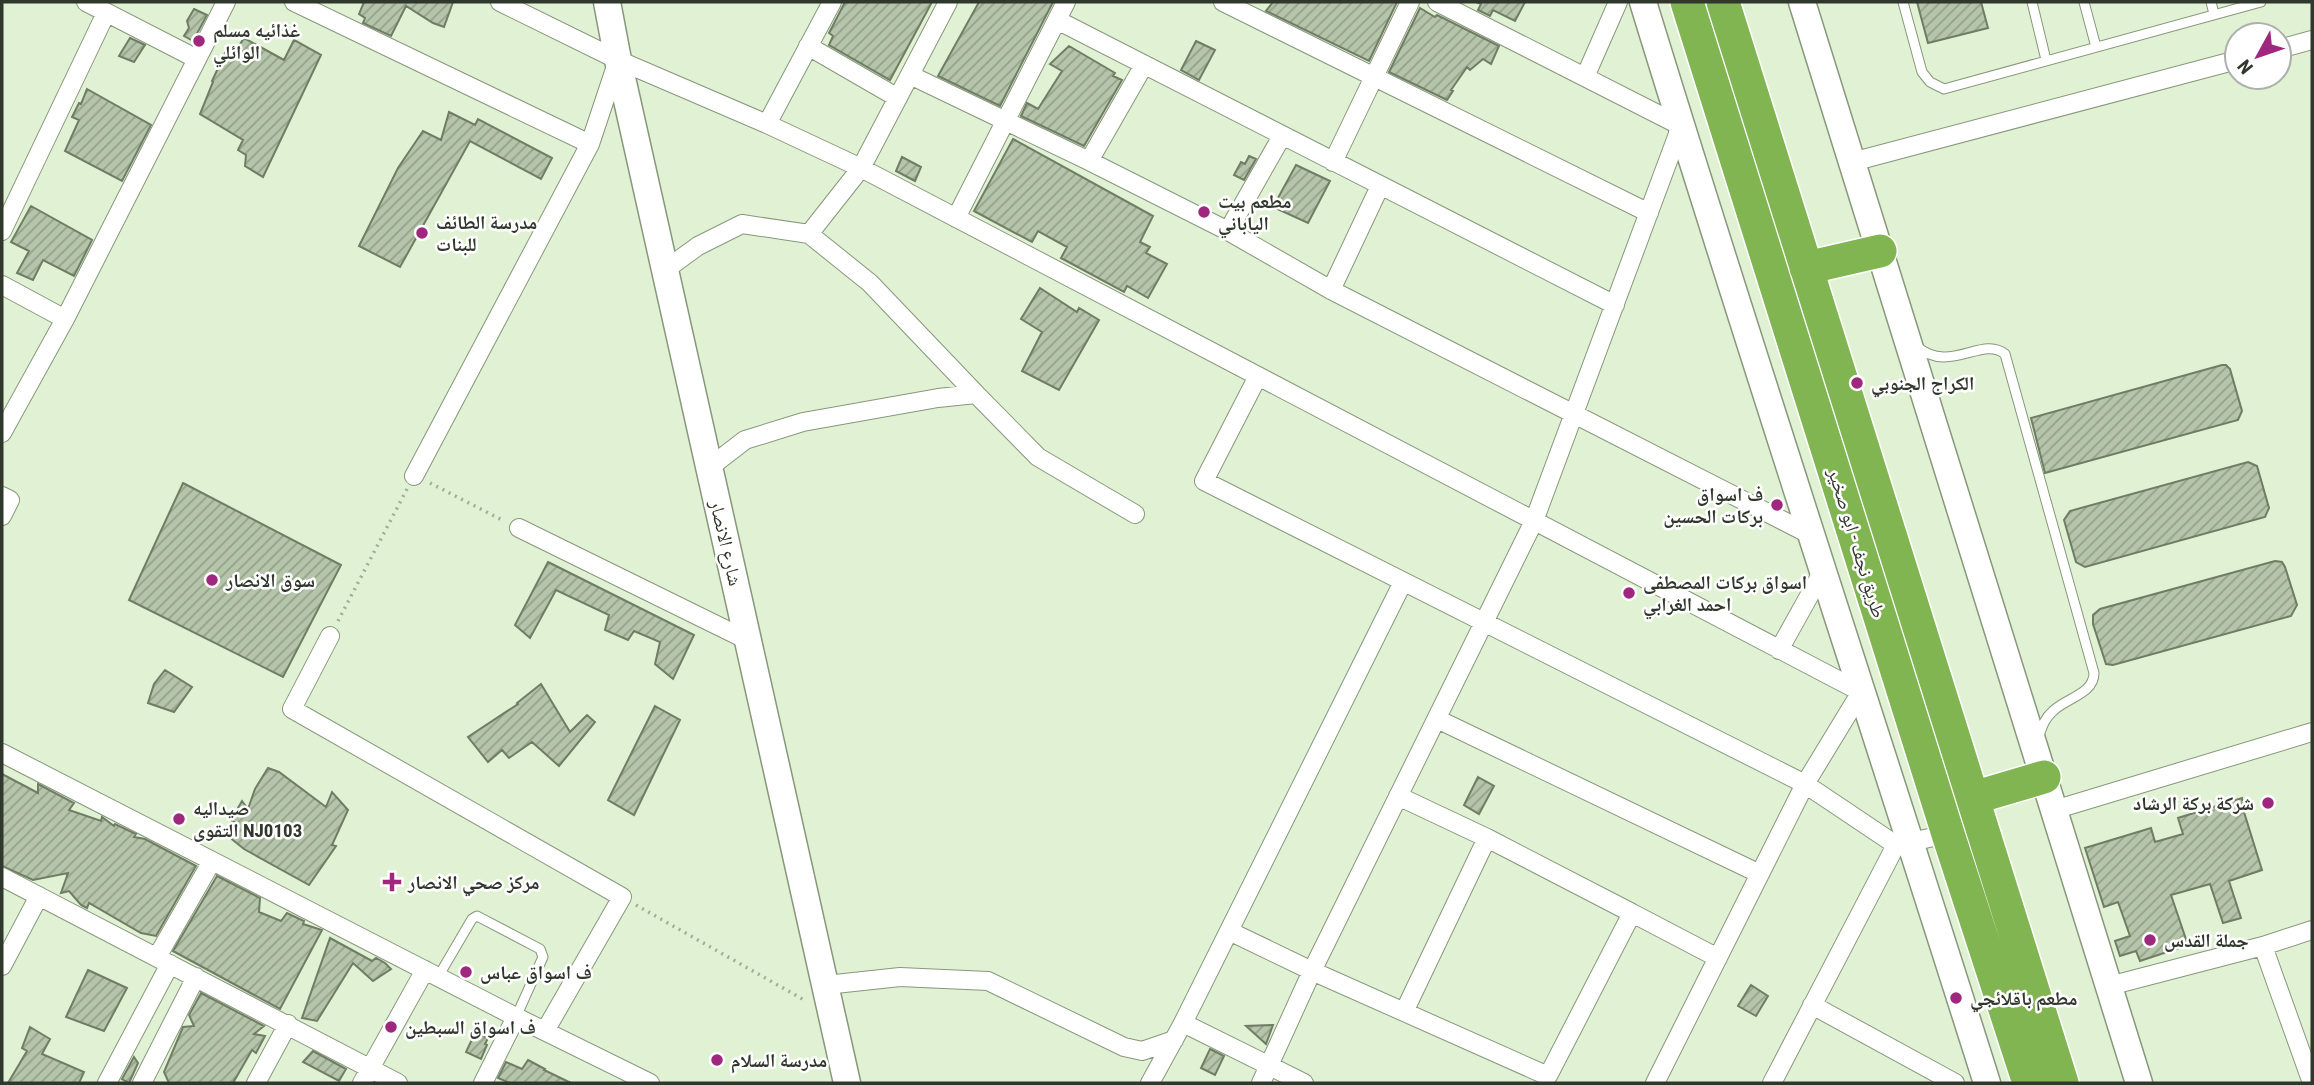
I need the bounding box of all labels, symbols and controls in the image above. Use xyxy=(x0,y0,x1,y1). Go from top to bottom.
place label: غذائيه مسلم الوائلي xyxy=(213,19,300,67)
north arrow xyxy=(2223,21,2293,91)
marker: غذائيه مسلم الوائلي xyxy=(191,33,207,49)
text: N xyxy=(2233,55,2258,78)
place label: مطعم بيت الياباني xyxy=(1218,190,1291,238)
marker: مطعم بيت الياباني xyxy=(1196,204,1212,220)
place label: مدرسة الطائف للبنات xyxy=(436,211,537,256)
marker: مدرسة الطائف للبنات xyxy=(414,225,430,241)
place label: الكراج الجنوبي xyxy=(1871,372,1974,398)
marker: الكراج الجنوبي xyxy=(1849,375,1865,391)
street label: طريق نجف - ابو صخير xyxy=(1823,464,1891,621)
place label: ف اسواق بركات الحسين xyxy=(1663,483,1763,528)
street label: شارع الانصار xyxy=(705,497,747,588)
marker: ف اسواق بركات الحسين xyxy=(1769,497,1785,513)
place label: سوق الانصار xyxy=(225,569,315,592)
place label: اسواق بركات المصطفى احمد الغرابي xyxy=(1643,571,1807,619)
marker: سوق الانصار xyxy=(204,572,220,588)
marker: اسواق بركات المصطفى احمد الغرابي xyxy=(1621,585,1637,601)
place label: شركة بركة الرشاد xyxy=(2133,792,2254,815)
marker: شركة بركة الرشاد xyxy=(2260,795,2276,811)
place label: صيداليه التقوى NJ0103 xyxy=(193,797,302,842)
marker: صيداليه التقوى NJ0103 xyxy=(171,811,187,827)
place label: مركز صحي الانصار xyxy=(407,871,540,897)
marker: مركز صحي الانصار xyxy=(382,872,402,892)
place label: جملة القدس xyxy=(2164,929,2249,952)
marker: جملة القدس xyxy=(2142,932,2158,948)
place label: ف اسواق عباس xyxy=(480,961,592,984)
marker: ف اسواق عباس xyxy=(458,964,474,980)
place label: مطعم باقلائجي xyxy=(1970,987,2077,1013)
marker: مطعم باقلائجي xyxy=(1948,990,1964,1006)
place label: ف اسواق السبطين xyxy=(405,1016,536,1039)
marker: ف اسواق السبطين xyxy=(383,1019,399,1035)
place label: مدرسة السلام xyxy=(731,1049,827,1074)
marker: مدرسة السلام xyxy=(709,1052,725,1068)

